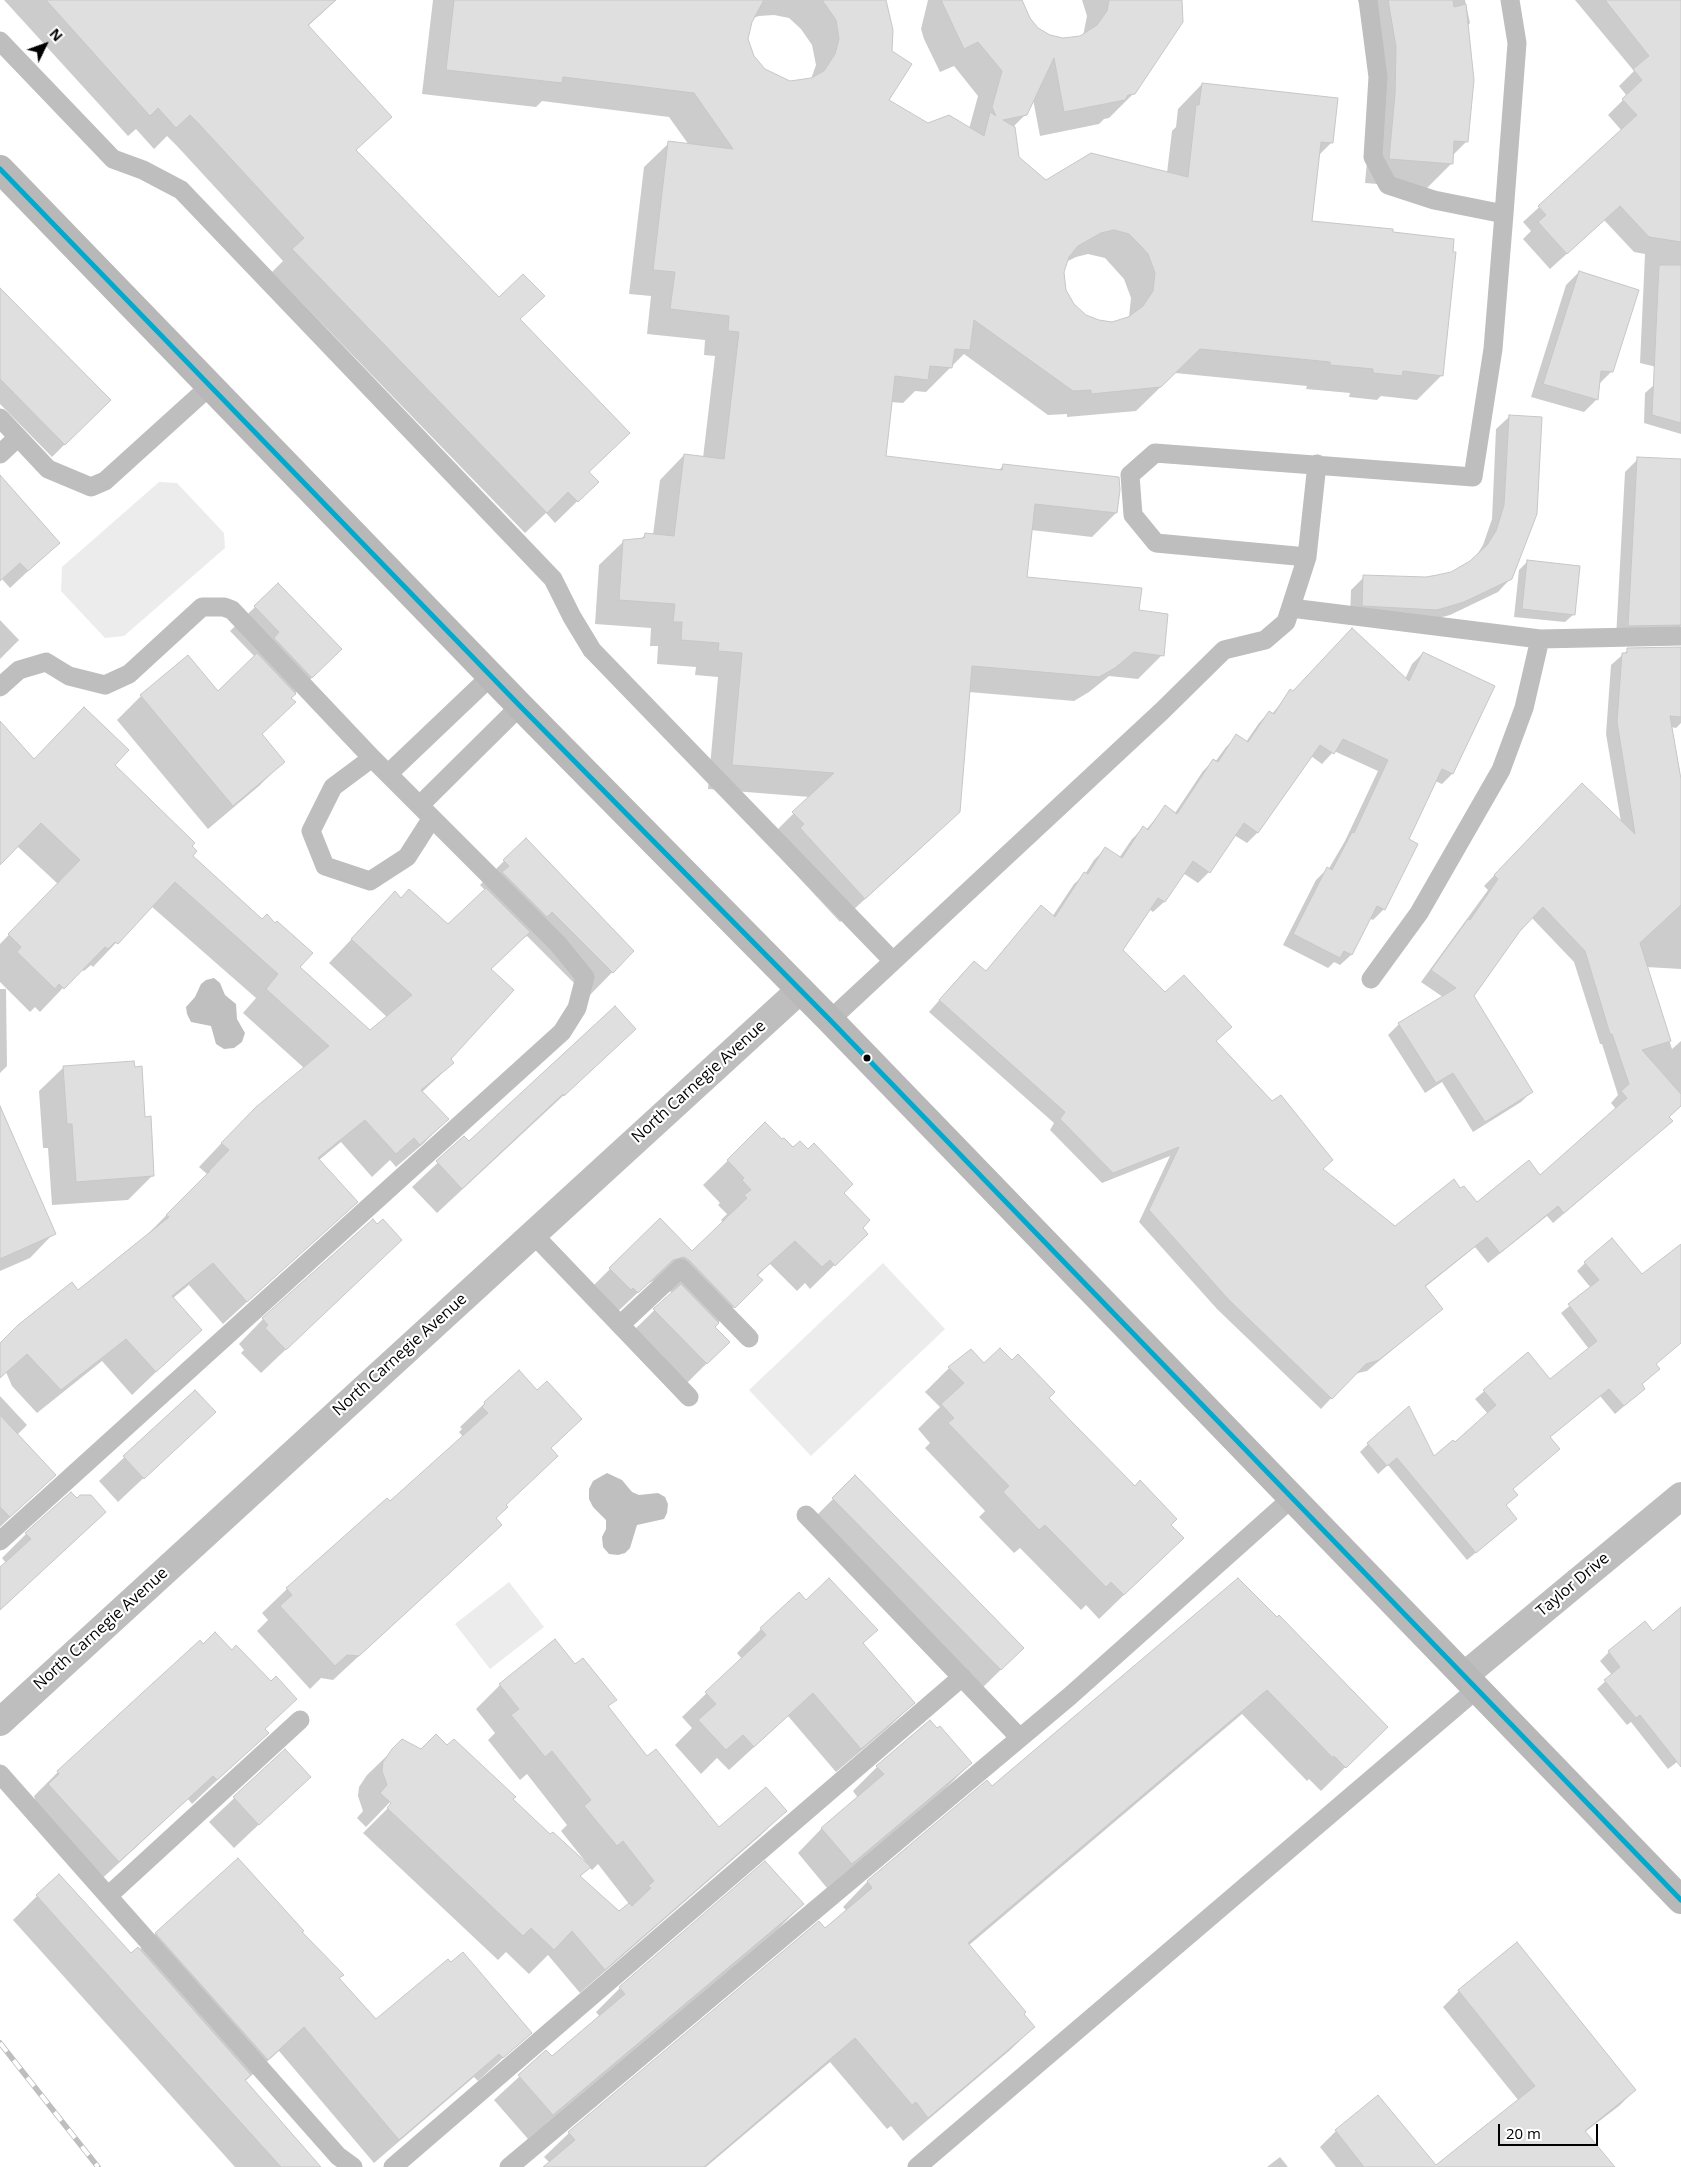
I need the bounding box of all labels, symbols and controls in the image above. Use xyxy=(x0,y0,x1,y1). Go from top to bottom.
north arrow xyxy=(20,20,70,70)
text: N xyxy=(46,24,67,45)
street label: North Carnegie Avenue xyxy=(628,1017,770,1147)
unlabelled marker xyxy=(862,1053,872,1063)
street label: North Carnegie Avenue xyxy=(329,1290,471,1420)
street label: Taylor Drive xyxy=(1533,1549,1613,1621)
street label: North Carnegie Avenue xyxy=(30,1564,172,1694)
scale bar xyxy=(1501,2114,1601,2146)
text: 20 m xyxy=(1506,2123,1541,2143)

